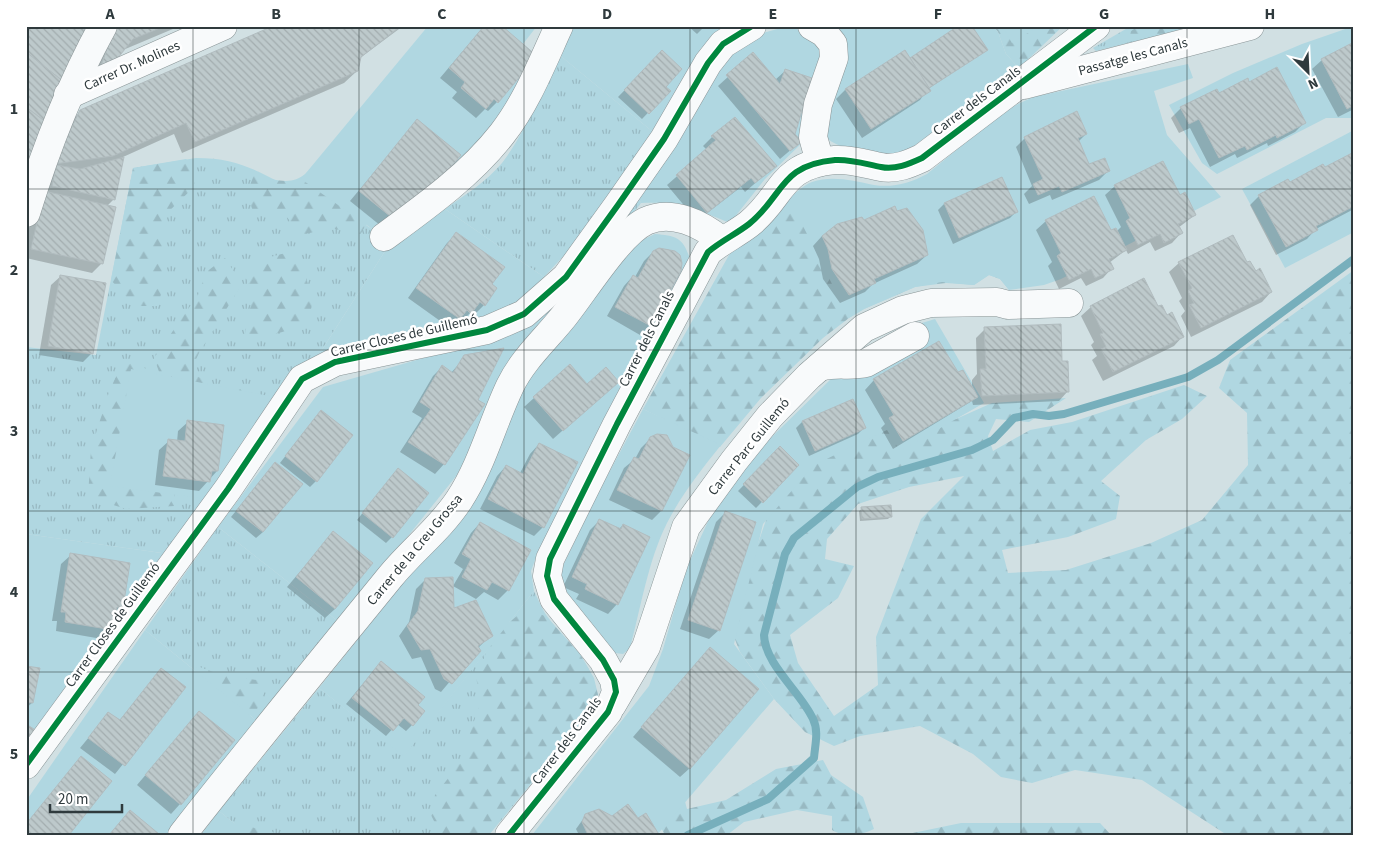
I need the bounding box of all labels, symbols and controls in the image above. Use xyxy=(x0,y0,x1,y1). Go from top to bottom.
text: A xyxy=(104,3,115,25)
text: B xyxy=(271,3,281,25)
text: C xyxy=(437,3,447,25)
text: D xyxy=(602,3,612,25)
text: E xyxy=(769,3,777,25)
text: F xyxy=(934,3,942,25)
text: G xyxy=(1099,3,1109,25)
text: H xyxy=(1265,3,1275,25)
street label: Passatge les Canals xyxy=(1076,33,1190,81)
street label: Carrer Dr. Molines xyxy=(81,36,183,96)
north arrow xyxy=(1282,48,1332,98)
street label: Carrer dels Canals xyxy=(929,61,1025,141)
text: N xyxy=(1305,72,1321,94)
text: 1 xyxy=(10,98,18,120)
text: 2 xyxy=(10,259,18,281)
street label: Carrer dels Canals xyxy=(614,287,680,390)
street label: Carrer Closes de Guillemó xyxy=(329,309,479,363)
street label: Carrer Parc Guillemó xyxy=(703,394,795,500)
text: 3 xyxy=(10,420,18,442)
street label: Carrer de la Creu Grossa xyxy=(362,490,468,610)
street label: Carrer Closes de Guillemó xyxy=(61,558,165,692)
text: 4 xyxy=(10,581,19,603)
street label: Carrer dels Canals xyxy=(527,693,607,789)
text: 5 xyxy=(10,743,18,765)
scale bar xyxy=(50,781,122,813)
text: 20 m xyxy=(58,789,88,810)

